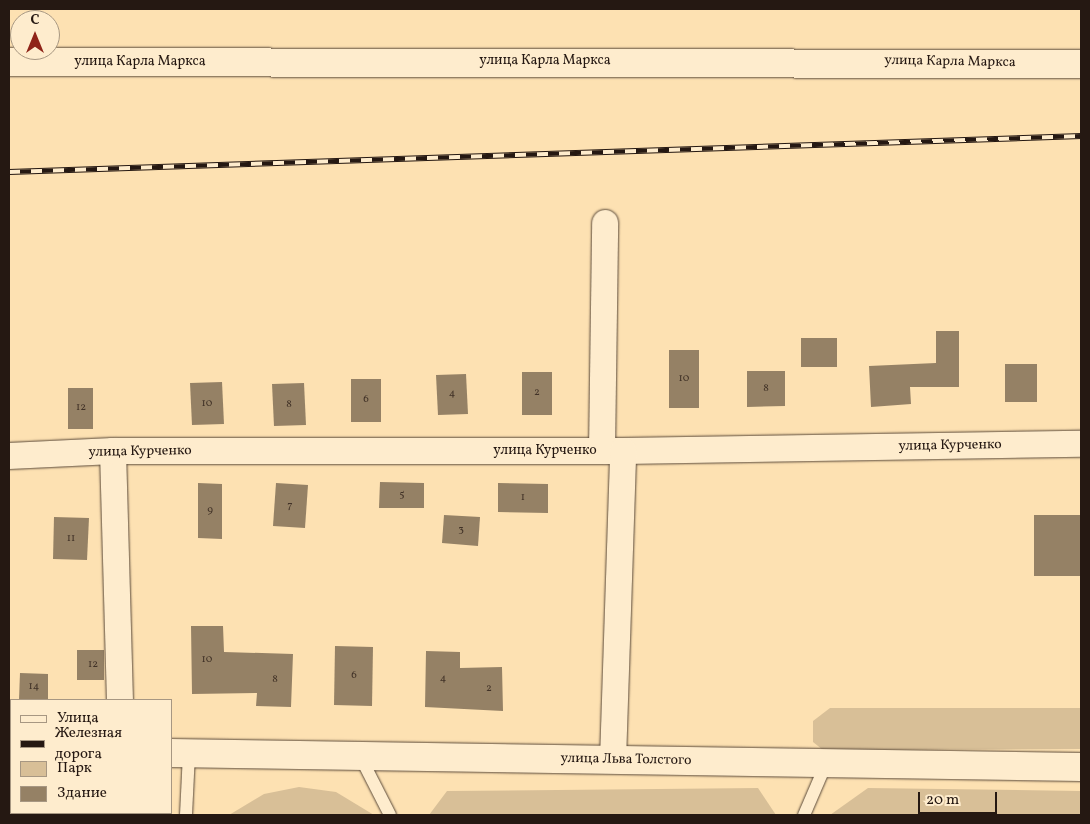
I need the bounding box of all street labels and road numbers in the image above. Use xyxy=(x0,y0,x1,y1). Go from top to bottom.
street label: улица Карла Маркса xyxy=(884,52,1016,72)
street label: улица Карла Маркса xyxy=(479,53,611,69)
street label: улица Карла Маркса xyxy=(74,54,206,70)
street label: улица Курченко xyxy=(898,437,1002,455)
street label: улица Курченко xyxy=(88,443,192,461)
street label: улица Курченко xyxy=(493,443,597,459)
street label: улица Льва Толстого xyxy=(560,750,692,770)

